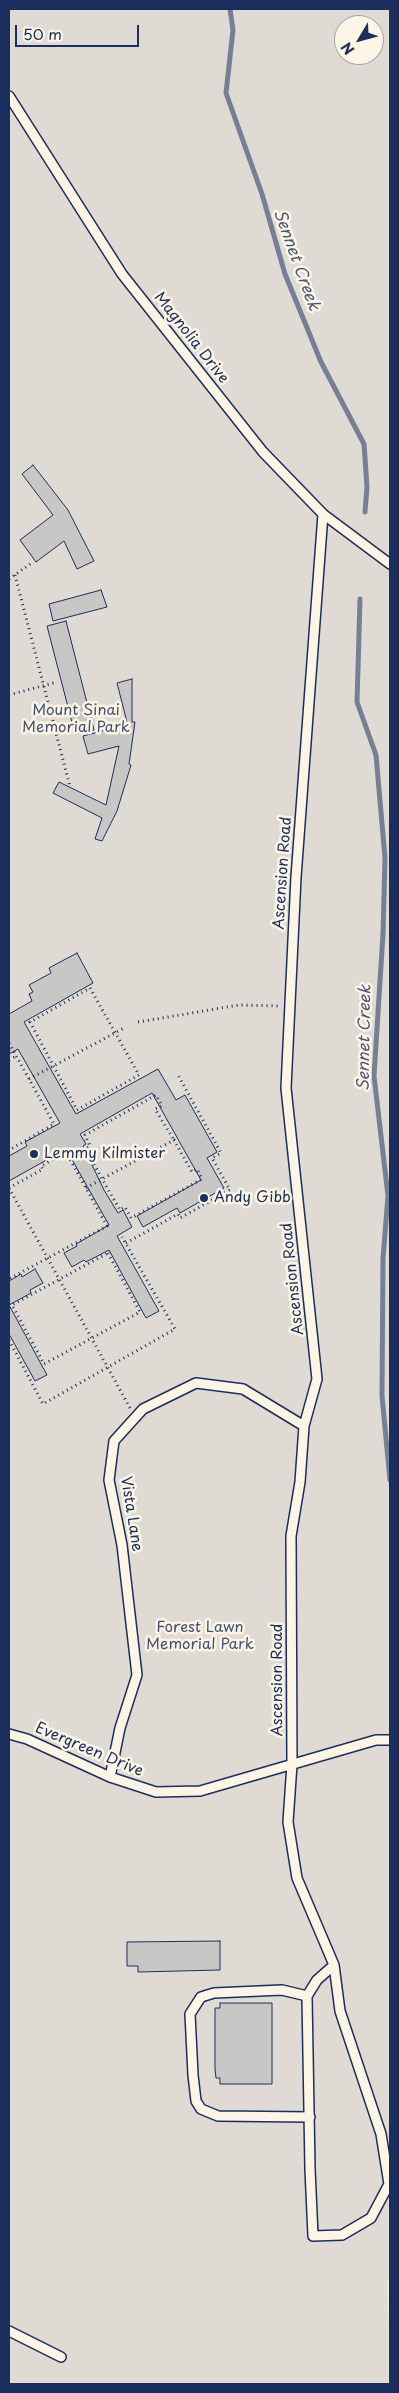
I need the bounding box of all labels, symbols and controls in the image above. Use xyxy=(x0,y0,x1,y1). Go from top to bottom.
scale bar xyxy=(18,15,141,47)
north arrow xyxy=(334,15,384,65)
text: 50 m xyxy=(23,22,62,45)
text: N xyxy=(336,38,359,59)
water label: Sennet Creek xyxy=(269,207,323,313)
street label: Magnolia Drive xyxy=(150,289,232,387)
park label: Mount Sinai Memorial Park xyxy=(22,702,130,737)
street label: Ascension Road xyxy=(270,816,296,930)
water label: Sennet Creek xyxy=(354,985,376,1091)
place label: Lemmy Kilmister xyxy=(44,1145,165,1163)
marker: Lemmy Kilmister xyxy=(28,1148,40,1160)
place label: Andy Gibb xyxy=(214,1189,291,1207)
marker: Andy Gibb xyxy=(198,1192,210,1204)
street label: Ascension Road xyxy=(278,1222,308,1336)
street label: Vista Lane xyxy=(116,1475,146,1553)
park label: Forest Lawn Memorial Park xyxy=(146,1619,254,1654)
street label: Ascension Road xyxy=(269,1624,287,1736)
street label: Evergreen Drive xyxy=(32,1719,146,1781)

